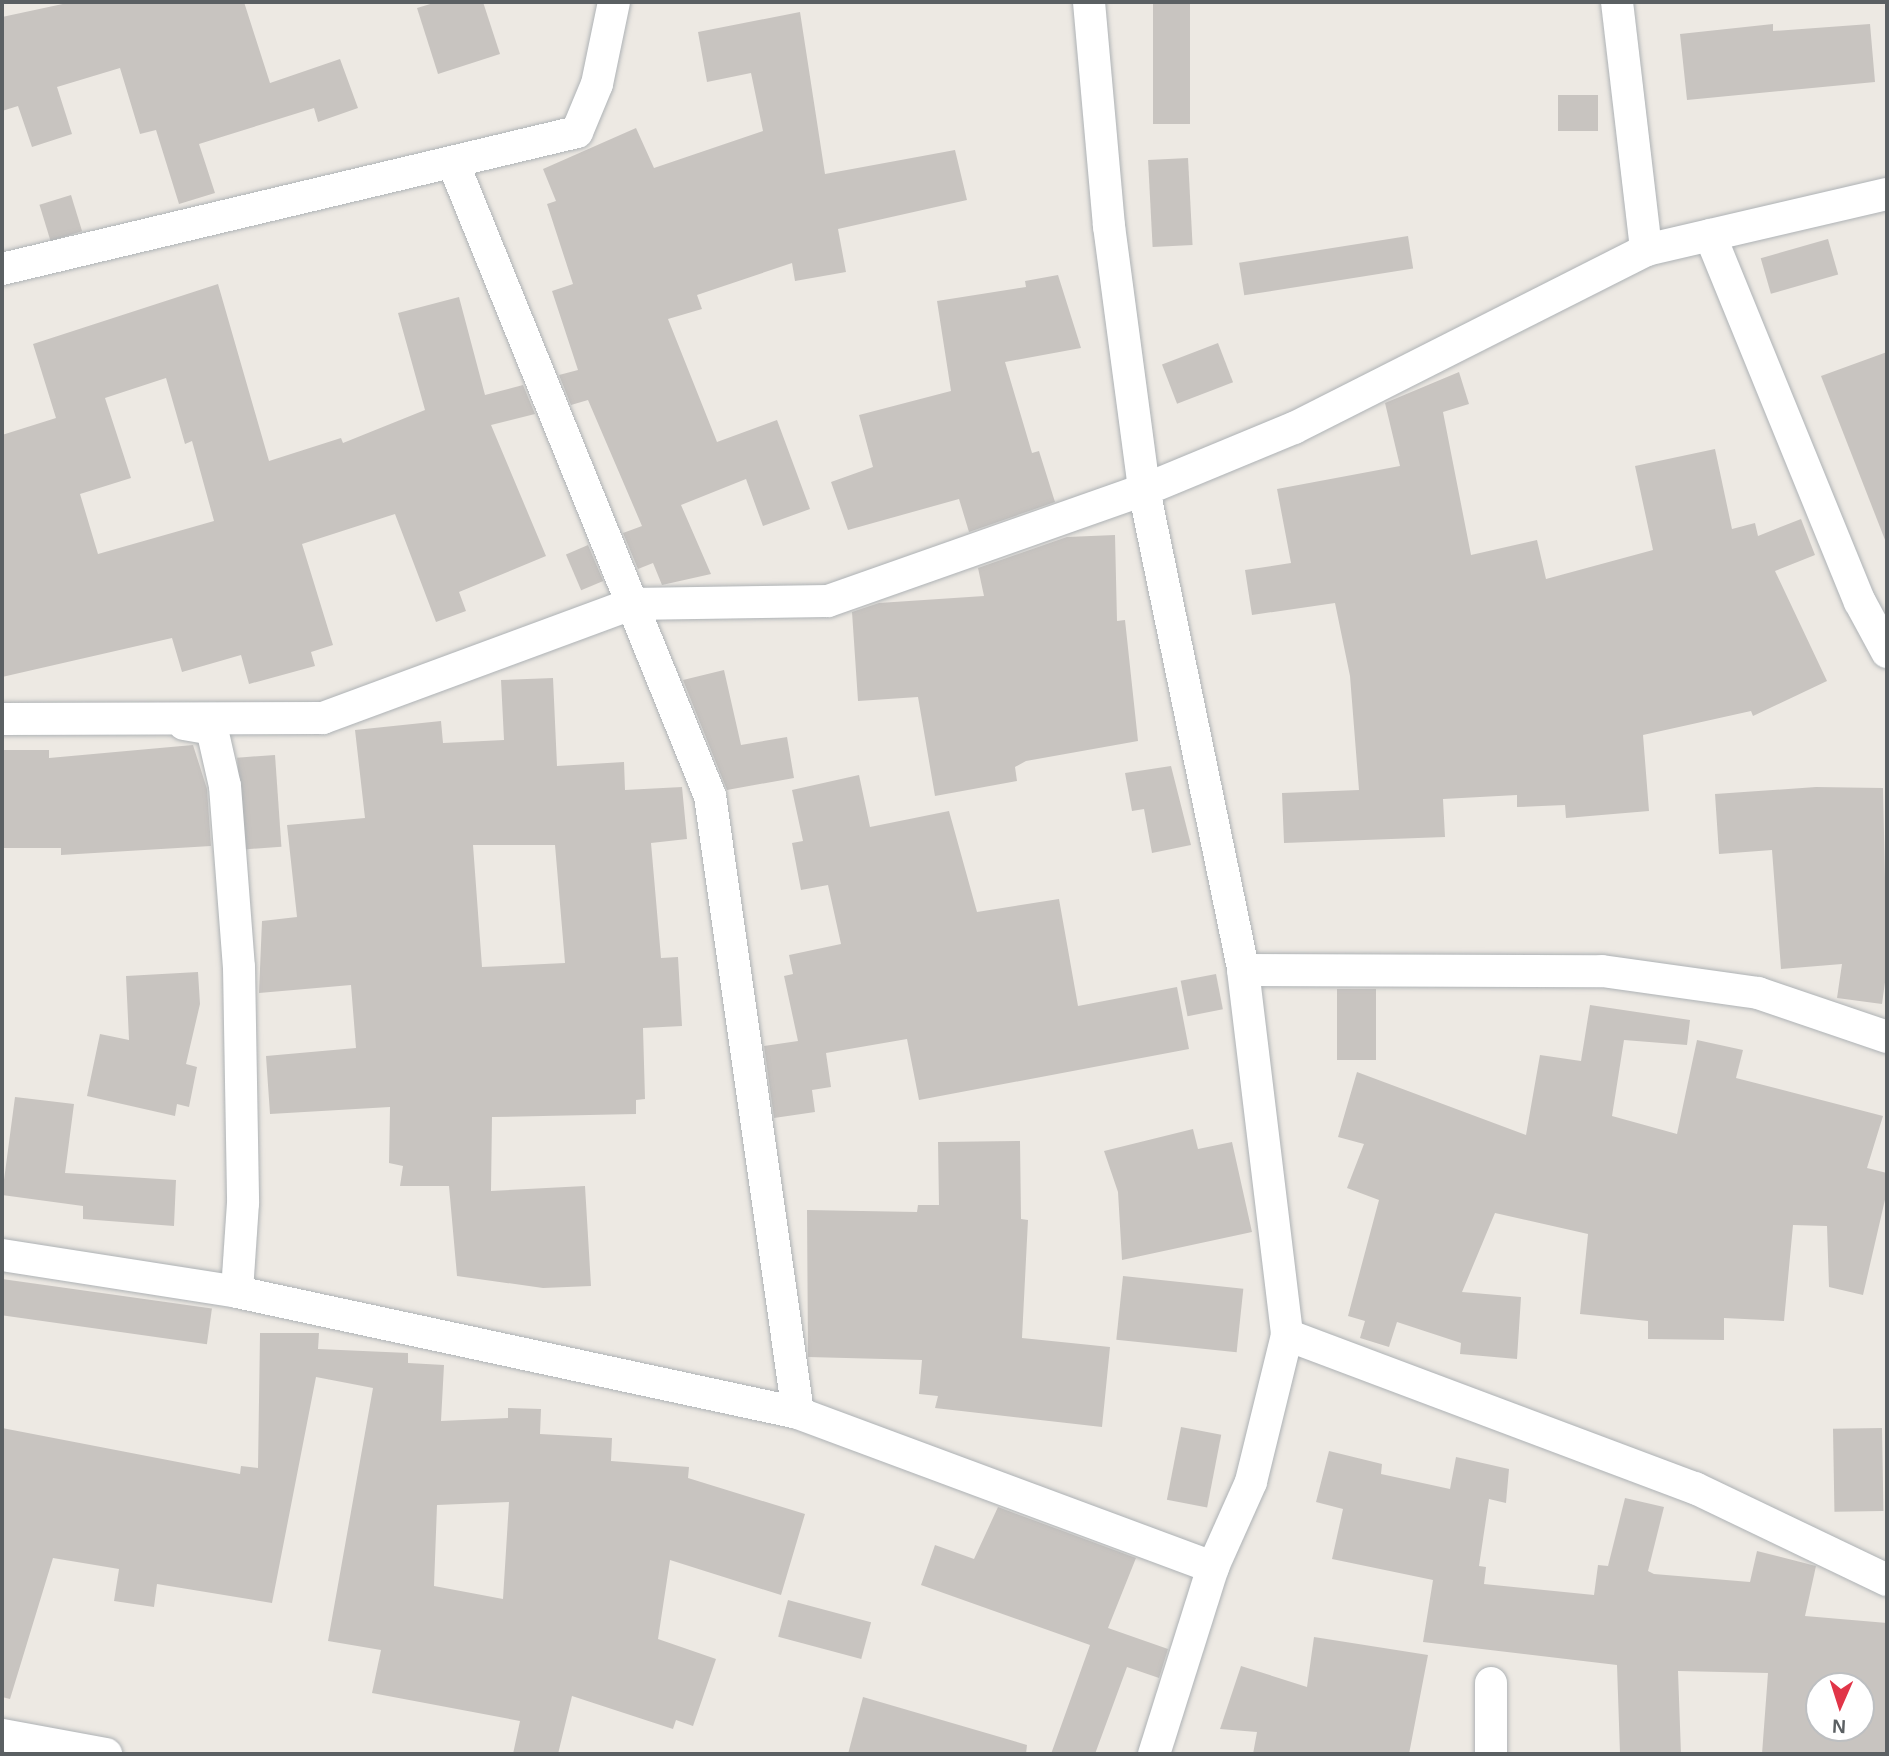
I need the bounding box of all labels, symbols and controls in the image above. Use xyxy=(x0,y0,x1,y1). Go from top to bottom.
north arrow xyxy=(1805,1672,1875,1742)
text: N xyxy=(1832,1716,1846,1737)

